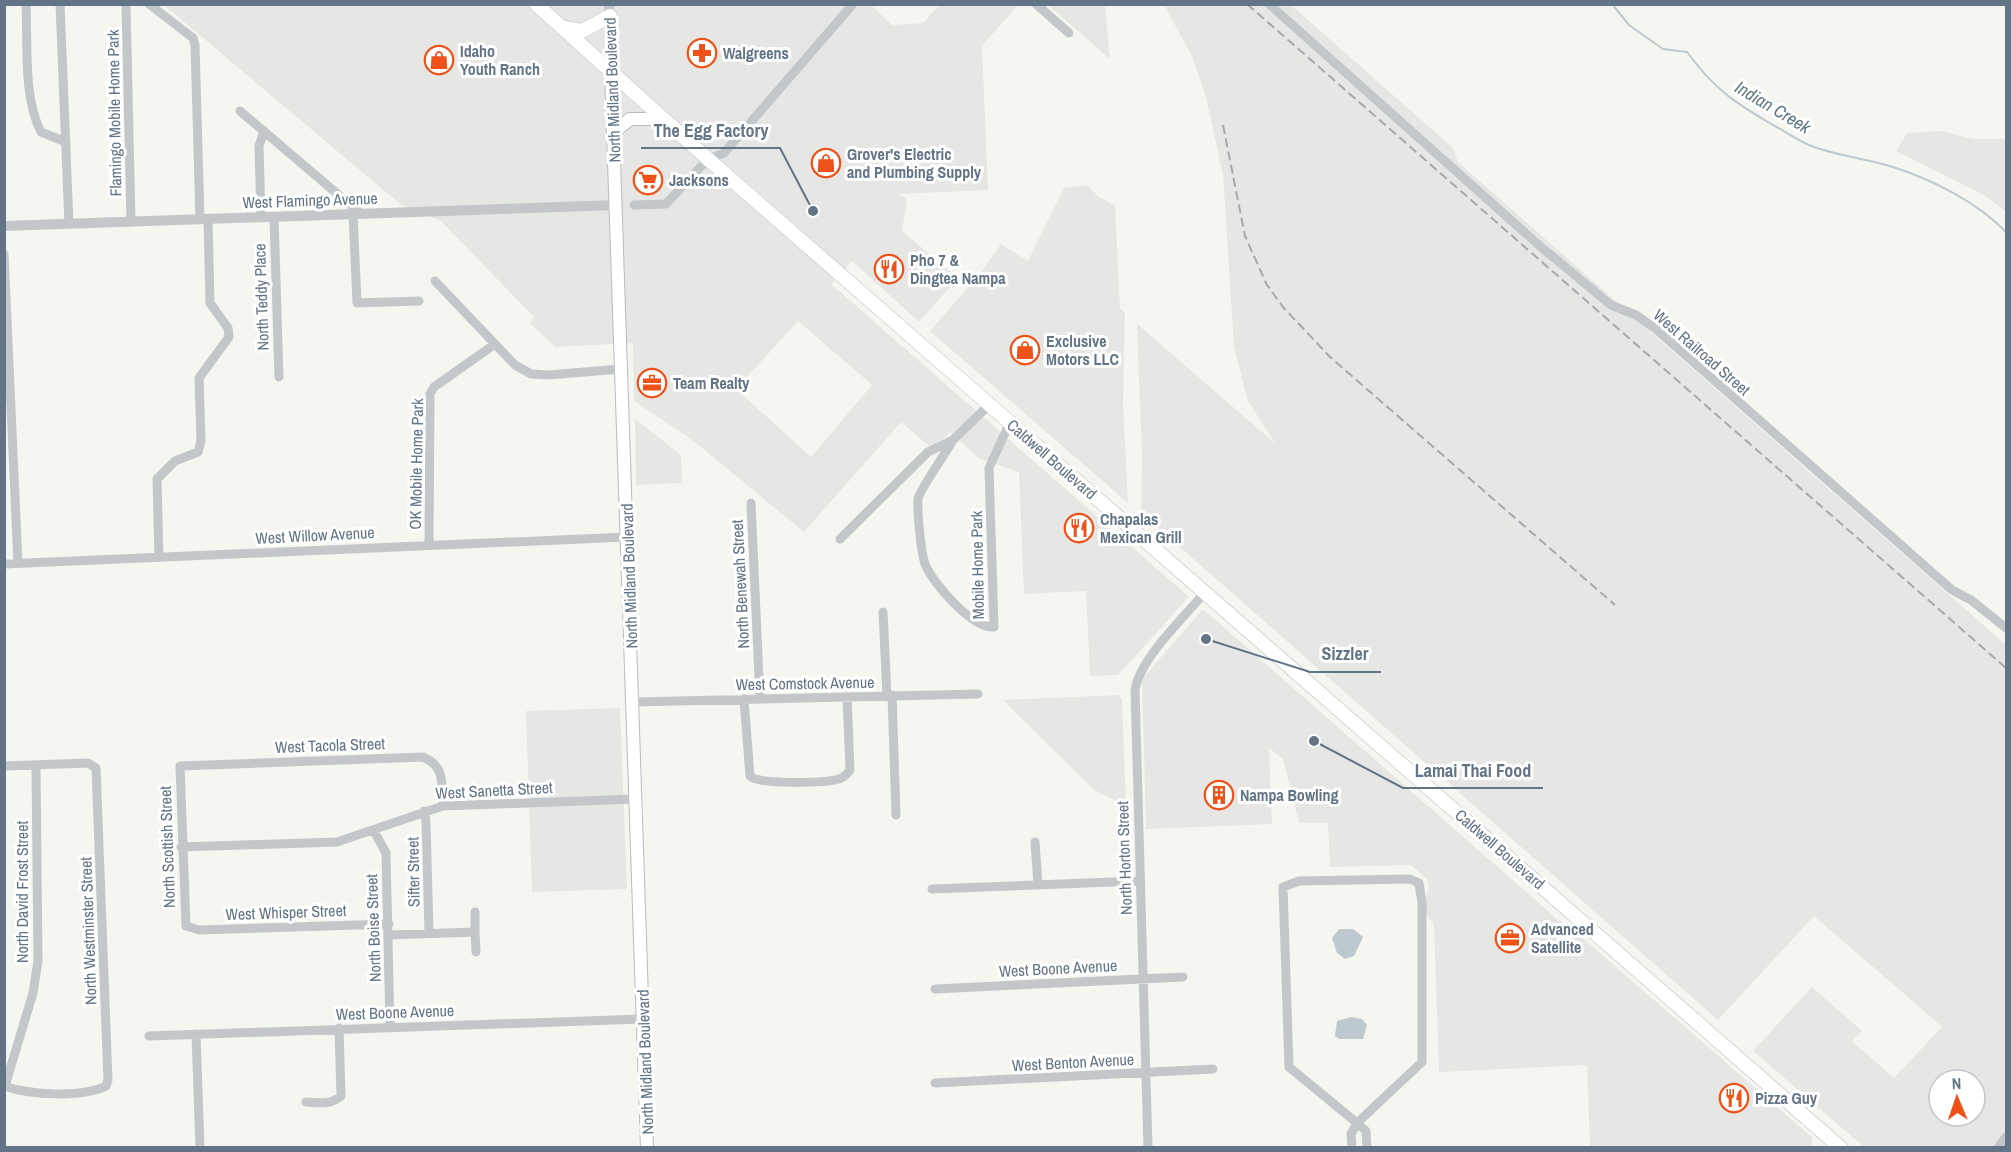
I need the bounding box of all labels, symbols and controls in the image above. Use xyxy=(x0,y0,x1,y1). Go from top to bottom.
street label: North Midland Boulevard xyxy=(598,17,626,163)
street label: Flamingo Mobile Home Park xyxy=(102,29,126,197)
pharmacy icon: Walgreens xyxy=(686,37,718,69)
place label: Idaho Youth Ranch xyxy=(460,40,540,80)
place label: Walgreens xyxy=(723,42,789,64)
shop icon: Idaho Youth Ranch xyxy=(423,44,455,76)
water label: Indian Creek xyxy=(1730,75,1816,140)
callout: The Egg Factory xyxy=(641,112,780,148)
text: The Egg Factory xyxy=(654,118,769,143)
place label: Grover's Electric and Plumbing Supply xyxy=(847,143,982,183)
shop icon: Grover's Electric and Plumbing Supply xyxy=(810,147,842,179)
supermarket icon: Jacksons xyxy=(632,164,664,196)
place label: Jacksons xyxy=(669,169,729,191)
street label: West Flamingo Avenue xyxy=(242,187,378,213)
street label: North Teddy Place xyxy=(248,243,274,351)
place label: Pho 7 & Dingtea Nampa xyxy=(910,249,1006,289)
restaurant icon: Pho 7 & Dingtea Nampa xyxy=(873,253,905,285)
street label: West Railroad Street xyxy=(1649,304,1755,400)
place label: Exclusive Motors LLC xyxy=(1046,330,1119,370)
shop icon: Exclusive Motors LLC xyxy=(1009,334,1041,366)
office icon: Team Realty xyxy=(636,367,668,399)
place label: Team Realty xyxy=(673,372,750,394)
street label: OK Mobile Home Park xyxy=(404,398,428,530)
street label: Caldwell Boulevard xyxy=(1002,414,1102,504)
street label: North Midland Boulevard xyxy=(615,503,643,649)
place label: Chapalas Mexican Grill xyxy=(1100,508,1182,548)
street label: Mobile Home Park xyxy=(965,510,989,620)
restaurant icon: Chapalas Mexican Grill xyxy=(1063,512,1095,544)
street label: North Benewah Street xyxy=(726,519,754,649)
street label: West Willow Avenue xyxy=(255,521,375,549)
callout: Sizzler xyxy=(1310,636,1381,672)
text: Sizzler xyxy=(1322,641,1369,666)
street label: West Comstock Avenue xyxy=(735,671,875,695)
street label: West Tacola Street xyxy=(275,732,386,758)
callout: Lamai Thai Food xyxy=(1403,752,1543,788)
text: Lamai Thai Food xyxy=(1415,758,1531,783)
street label: West Sanetta Street xyxy=(435,776,553,804)
building icon: Nampa Bowling xyxy=(1203,779,1235,811)
place label: Nampa Bowling xyxy=(1240,784,1338,806)
street label: North Scottish Street xyxy=(154,785,180,908)
street label: North Horton Street xyxy=(1111,800,1137,915)
street label: Caldwell Boulevard xyxy=(1450,804,1550,894)
street label: North David Frost Street xyxy=(11,821,33,963)
street label: Sifter Street xyxy=(401,836,425,907)
street label: North Westminster Street xyxy=(74,856,102,1005)
street label: North Boise Street xyxy=(360,873,386,982)
street label: West Whisper Street xyxy=(225,899,347,925)
place label: Advanced Satellite xyxy=(1531,918,1594,958)
office icon: Advanced Satellite xyxy=(1494,922,1526,954)
street label: West Boone Avenue xyxy=(998,954,1118,982)
street label: North Midland Boulevard xyxy=(631,989,659,1135)
street label: West Boone Avenue xyxy=(335,999,455,1025)
street label: West Benton Avenue xyxy=(1011,1048,1135,1076)
north arrow xyxy=(1927,1068,1987,1128)
text: N xyxy=(1951,1072,1962,1094)
restaurant icon: Pizza Guy xyxy=(1718,1082,1750,1114)
place label: Pizza Guy xyxy=(1755,1087,1818,1109)

